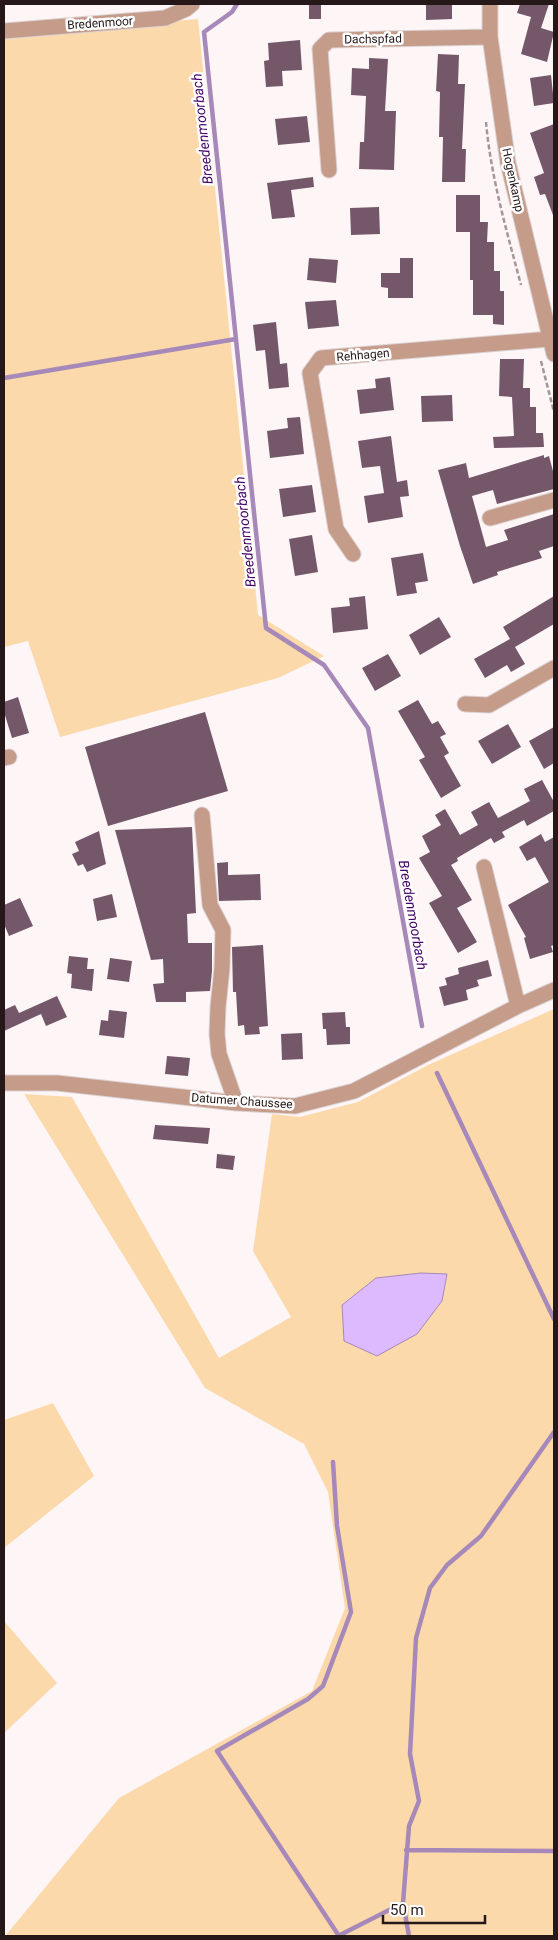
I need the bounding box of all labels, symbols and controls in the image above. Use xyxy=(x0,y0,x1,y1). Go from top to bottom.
street label: Bredenmoor xyxy=(67,14,133,32)
street label: Dachspfad xyxy=(344,31,402,47)
water label: Breedenmoorbach xyxy=(188,73,216,185)
street label: Hogenkamp xyxy=(499,147,527,213)
street label: Rehhagen xyxy=(336,346,390,364)
water label: Breedenmoorbach xyxy=(231,476,259,588)
water label: Breedenmoorbach xyxy=(395,859,431,971)
street label: Datumer Chaussee xyxy=(191,1090,293,1112)
scale bar xyxy=(383,1892,486,1924)
text: 50 m xyxy=(390,1901,424,1919)

